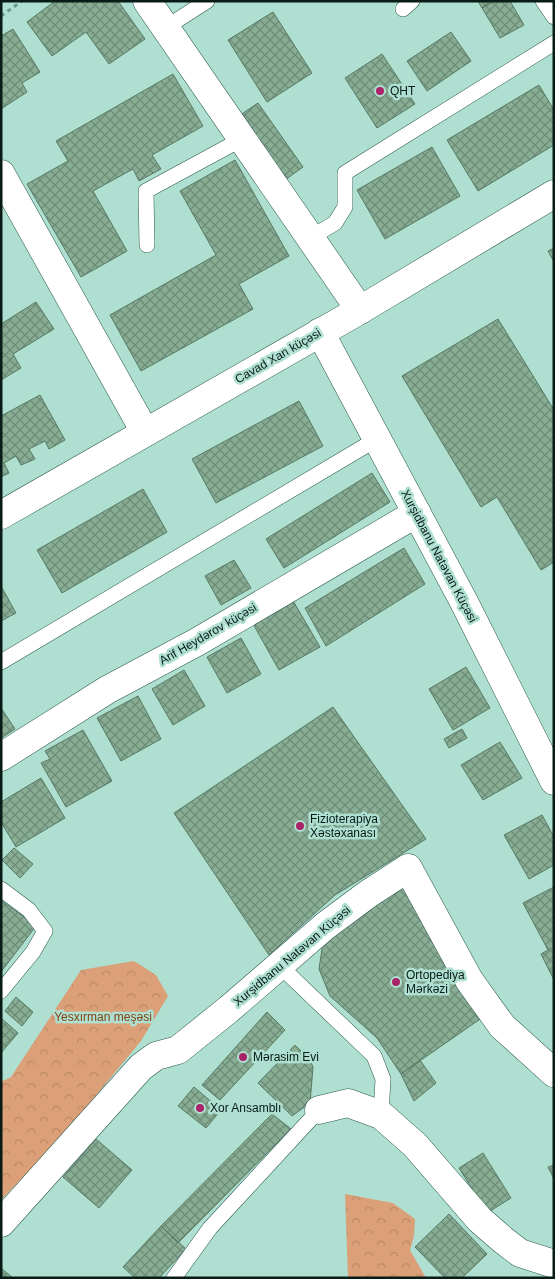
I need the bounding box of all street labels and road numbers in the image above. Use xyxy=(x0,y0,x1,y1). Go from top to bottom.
street label: Cavad Xan küçəsi xyxy=(233,326,323,386)
street label: Xurşidbanu Natəvan Küçəsi xyxy=(398,487,480,625)
street label: Arif Heydərov küçəsi xyxy=(157,600,259,668)
street label: Xurşidbanu Natəvan Küçəsi xyxy=(231,903,353,1009)

